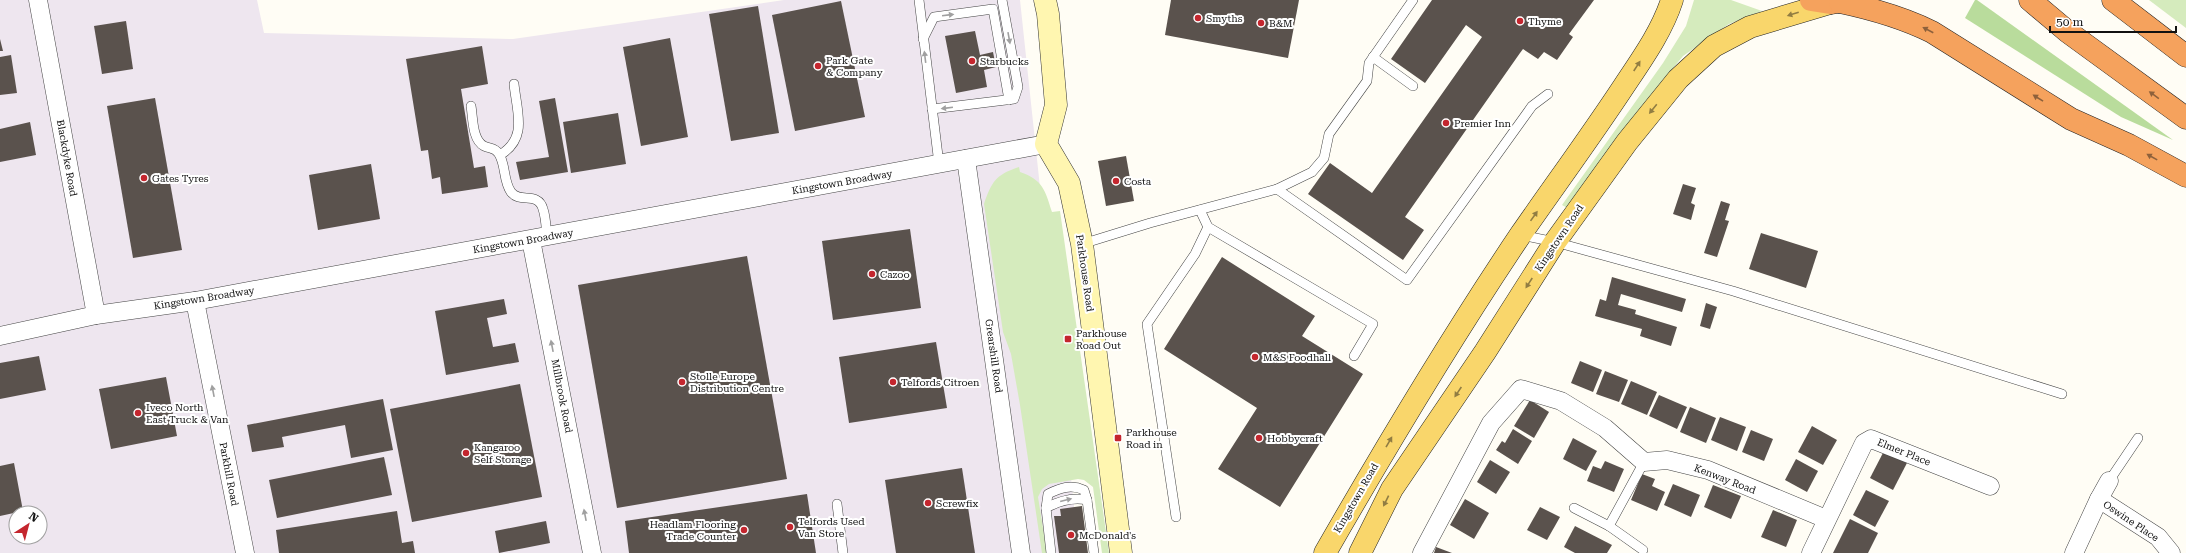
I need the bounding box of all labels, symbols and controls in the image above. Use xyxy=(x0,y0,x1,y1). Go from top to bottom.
scale bar xyxy=(2050,8,2176,34)
one-way arrow xyxy=(1787,11,1799,17)
one-way arrow xyxy=(942,12,954,18)
marker: Smyths xyxy=(1193,13,1203,23)
place label: Smyths xyxy=(1206,13,1243,24)
text: 50 m xyxy=(2056,15,2083,29)
marker: Thyme xyxy=(1515,16,1525,26)
place label: Thyme xyxy=(1528,16,1562,27)
marker: B&M xyxy=(1256,18,1266,28)
place label: B&M xyxy=(1269,18,1293,29)
one-way arrow xyxy=(1922,27,1933,33)
one-way arrow xyxy=(1006,32,1012,44)
one-way arrow xyxy=(922,51,928,63)
place label: Park Gate & Company xyxy=(826,55,883,78)
marker: Starbucks xyxy=(967,56,977,66)
place label: Starbucks xyxy=(980,56,1029,67)
marker: Park Gate & Company xyxy=(813,61,823,71)
one-way arrow xyxy=(1633,61,1641,71)
one-way arrow xyxy=(2149,91,2160,100)
one-way arrow xyxy=(2033,94,2043,102)
one-way arrow xyxy=(941,104,953,111)
one-way arrow xyxy=(1649,104,1658,115)
marker: Premier Inn xyxy=(1441,118,1451,128)
place label: Premier Inn xyxy=(1454,118,1512,129)
street label: Blackdyke Road xyxy=(55,119,79,198)
one-way arrow xyxy=(2146,154,2158,161)
street label: Kingstown Broadway xyxy=(791,168,893,196)
marker: Gates Tyres xyxy=(139,173,149,183)
place label: Gates Tyres xyxy=(152,173,209,184)
marker: Costa xyxy=(1111,176,1121,186)
place label: Costa xyxy=(1124,176,1152,187)
street label: Kingstown Road xyxy=(1532,202,1586,274)
one-way arrow xyxy=(1530,211,1538,222)
street label: Kingstown Broadway xyxy=(472,227,574,255)
street label: Parkhouse Road xyxy=(1074,234,1096,313)
marker: Cazoo xyxy=(867,269,877,279)
place label: Cazoo xyxy=(880,269,910,280)
one-way arrow xyxy=(1525,277,1532,289)
street label: Kingstown Broadway xyxy=(153,285,255,311)
street label: Grearshill Road xyxy=(983,318,1005,394)
place label: Parkhouse Road Out xyxy=(1076,328,1127,351)
marker: Parkhouse Road Out xyxy=(1063,334,1073,344)
one-way arrow xyxy=(548,340,554,352)
marker: M&S Foodhall xyxy=(1250,352,1260,362)
place label: M&S Foodhall xyxy=(1263,352,1331,363)
street label: Millbrook Road xyxy=(549,358,575,434)
place label: Stolle Europe Distribution Centre xyxy=(690,371,784,394)
marker: Stolle Europe Distribution Centre xyxy=(677,377,687,387)
marker: Telfords Citroen xyxy=(888,377,898,387)
place label: Telfords Citroen xyxy=(901,377,980,388)
one-way arrow xyxy=(209,385,215,397)
one-way arrow xyxy=(1454,387,1462,397)
place label: Iveco North East Truck & Van xyxy=(146,402,229,425)
marker: Iveco North East Truck & Van xyxy=(133,408,143,418)
place label: Parkhouse Road in xyxy=(1126,427,1177,450)
marker: Parkhouse Road in xyxy=(1113,433,1123,443)
marker: Hobbycraft xyxy=(1254,433,1264,443)
place label: Hobbycraft xyxy=(1267,433,1323,444)
one-way arrow xyxy=(1385,436,1392,448)
street label: Elmer Place xyxy=(1876,436,1933,468)
street label: Parkhill Road xyxy=(217,441,241,507)
place label: Kangaroo Self Storage xyxy=(474,442,532,465)
marker: Kangaroo Self Storage xyxy=(461,448,471,458)
street label: Kingstown Road xyxy=(1332,461,1381,535)
street label: Kenway Road xyxy=(1693,462,1758,496)
one-way arrow xyxy=(1383,495,1390,506)
one-way arrow xyxy=(1060,497,1073,503)
marker: Screwfix xyxy=(923,498,933,508)
place label: Screwfix xyxy=(936,498,978,509)
street label: Oswine Place xyxy=(2101,498,2161,544)
north arrow xyxy=(8,505,48,545)
one-way arrow xyxy=(581,509,587,521)
text: N xyxy=(26,510,41,525)
place label: Telfords Used Van Store xyxy=(798,516,865,539)
place label: Headlam Flooring Trade Counter xyxy=(650,519,736,542)
marker: Telfords Used Van Store xyxy=(785,522,795,532)
marker: Headlam Flooring Trade Counter xyxy=(739,525,749,535)
marker: McDonald's xyxy=(1066,530,1076,540)
place label: McDonald's xyxy=(1079,530,1136,541)

